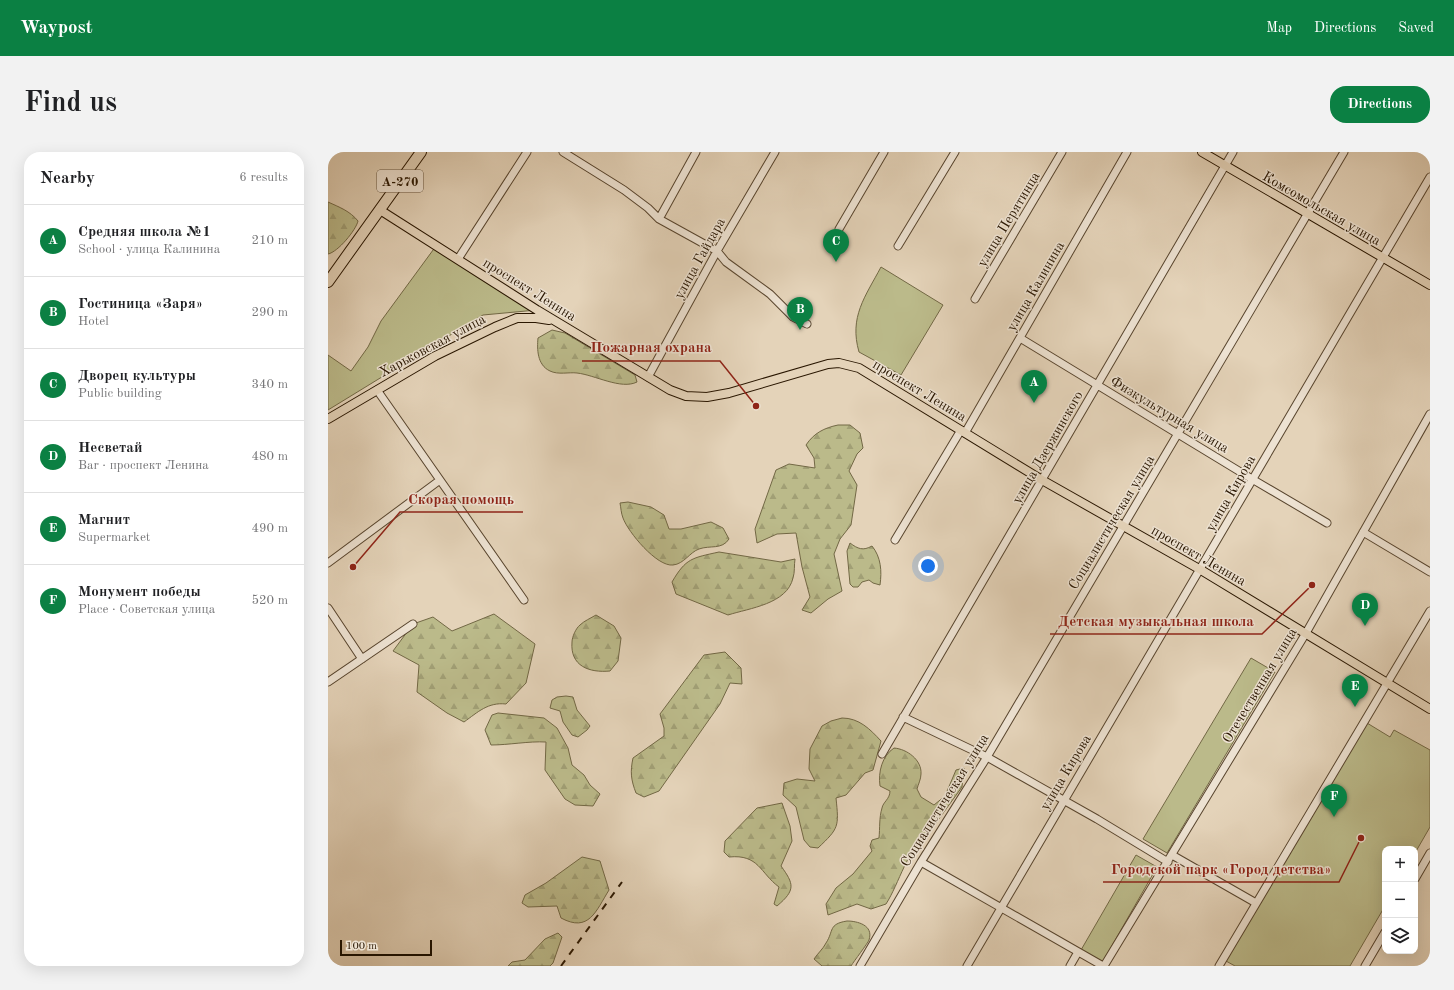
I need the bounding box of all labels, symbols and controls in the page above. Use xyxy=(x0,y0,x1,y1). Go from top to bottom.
text: Waypost xyxy=(20,19,93,38)
text: Map xyxy=(1266,21,1292,35)
text: Directions xyxy=(1314,21,1376,35)
text: Saved xyxy=(1398,21,1434,35)
button: Directions xyxy=(1330,86,1430,123)
text: Find us xyxy=(24,90,117,118)
street label: улица Перятинца xyxy=(975,169,1043,269)
street label: Комсомольская улица xyxy=(1260,169,1383,248)
text: Nearby xyxy=(40,170,95,187)
road number: А-270 xyxy=(377,170,423,192)
text: 6 results xyxy=(239,171,288,184)
street label: улица Гайдара xyxy=(672,215,728,301)
text: Средняя школа №1 xyxy=(78,225,211,240)
pin: C xyxy=(823,229,849,262)
text: A xyxy=(48,234,58,247)
text: 210 m xyxy=(251,234,288,247)
street label: улица Калинина xyxy=(1004,239,1067,334)
text: School · улица Калинина xyxy=(78,243,220,256)
street label: проспект Ленина xyxy=(480,256,579,324)
text: Гостиница «Заря» xyxy=(78,297,203,312)
pin: B xyxy=(787,297,813,330)
text: B xyxy=(48,306,58,319)
text: 290 m xyxy=(251,306,288,319)
street label: Харьковская улица xyxy=(377,312,488,380)
text: Hotel xyxy=(78,315,109,328)
callout: Пожарная охрана xyxy=(582,334,720,361)
text: Пожарная охрана xyxy=(590,341,712,356)
street label: проспект Ленина xyxy=(870,357,969,424)
text: Дворец культуры xyxy=(78,369,196,384)
pin: A xyxy=(1021,370,1047,403)
street label: Физкультурная улица xyxy=(1108,374,1231,456)
text: C xyxy=(49,378,57,391)
text: 340 m xyxy=(251,378,288,391)
text: Public building xyxy=(78,387,162,400)
street label: улица Дзержинского xyxy=(1010,389,1086,506)
text: Несветай xyxy=(78,441,143,456)
text: D xyxy=(48,450,58,463)
text: 480 m xyxy=(251,450,288,463)
street label: Социалистическая улица xyxy=(1066,453,1157,592)
street label: улица Кирова xyxy=(1203,453,1258,534)
text: Bar · проспект Ленина xyxy=(78,459,209,472)
callout: Скорая помощь xyxy=(400,485,523,512)
text: Скорая помощь xyxy=(408,493,514,508)
text: Магнит xyxy=(78,513,130,528)
text: E xyxy=(49,522,57,535)
text: 490 m xyxy=(251,522,288,535)
street label: проспект Ленина xyxy=(1149,523,1248,589)
text: Supermarket xyxy=(78,531,150,544)
your location xyxy=(918,556,938,576)
text: Монумент победы xyxy=(78,585,201,600)
pin: D xyxy=(1352,593,1378,626)
text: F xyxy=(49,594,57,607)
text: 520 m xyxy=(251,594,288,607)
text: Place · Советская улица xyxy=(78,603,215,616)
callout: Детская музыкальная школа xyxy=(1050,607,1262,634)
text: Детская музыкальная школа xyxy=(1058,615,1254,630)
street label: Отечественная улица xyxy=(1220,626,1300,745)
pin: E xyxy=(1342,674,1368,707)
street label: Социалистическая улица xyxy=(898,732,992,869)
street label: улица Кирова xyxy=(1038,732,1094,813)
pin: F xyxy=(1321,784,1347,817)
map controls xyxy=(1382,846,1418,954)
button: + xyxy=(1382,846,1418,882)
callout: Городской парк «Город детства» xyxy=(1103,855,1339,882)
text: Городской парк «Город детства» xyxy=(1111,863,1331,878)
button: − xyxy=(1382,882,1418,918)
button: layers xyxy=(1382,918,1418,954)
scale bar xyxy=(340,938,432,957)
text: 100 m xyxy=(346,941,377,952)

